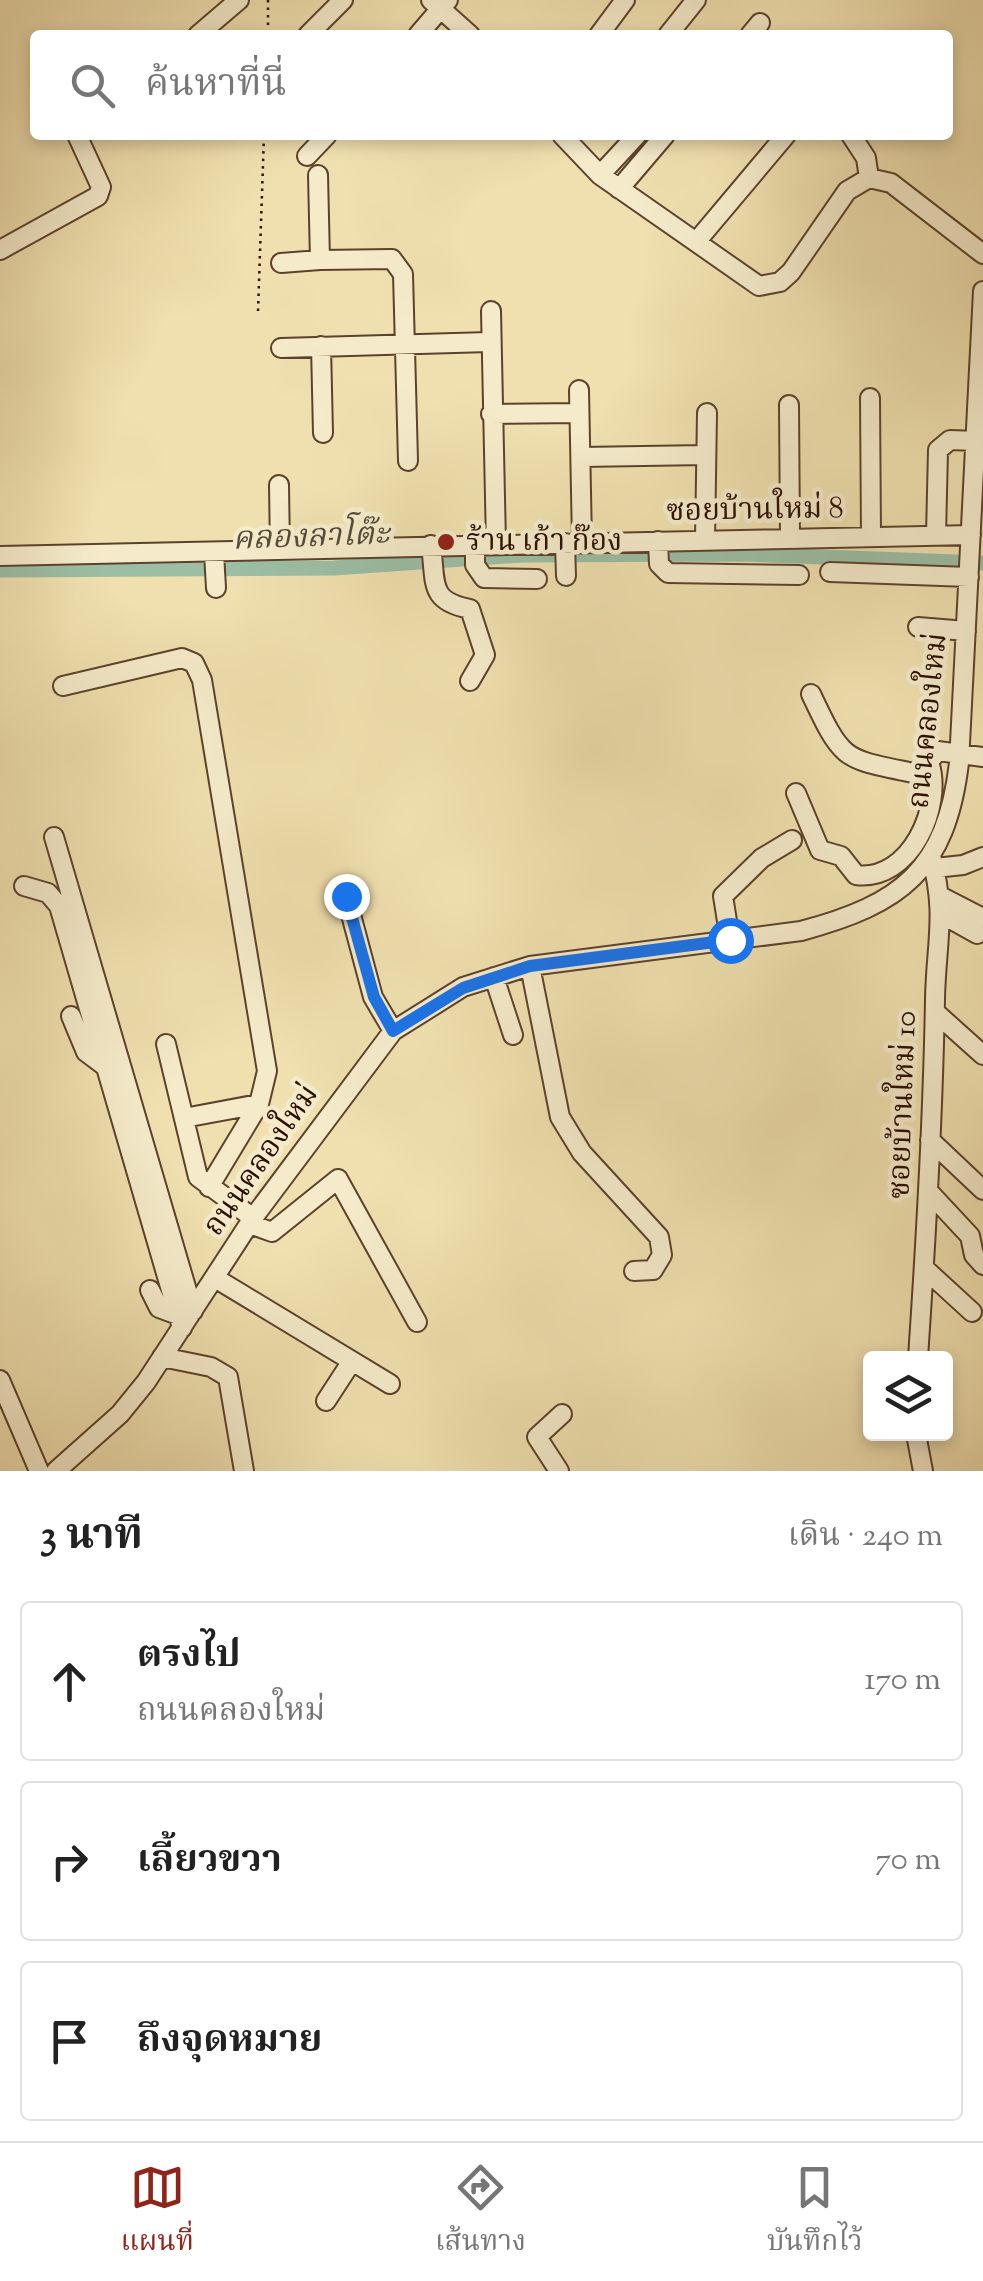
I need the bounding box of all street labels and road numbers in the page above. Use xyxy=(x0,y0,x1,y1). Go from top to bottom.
street label: ซอยบ้านใหม่ 8 xyxy=(666,486,844,534)
street label: ถนนคลองใหม่ xyxy=(896,631,960,811)
street label: ซอยบ้านใหม่ 10 xyxy=(877,1010,929,1200)
street label: ถนนคลองใหม่ xyxy=(192,1075,330,1246)

